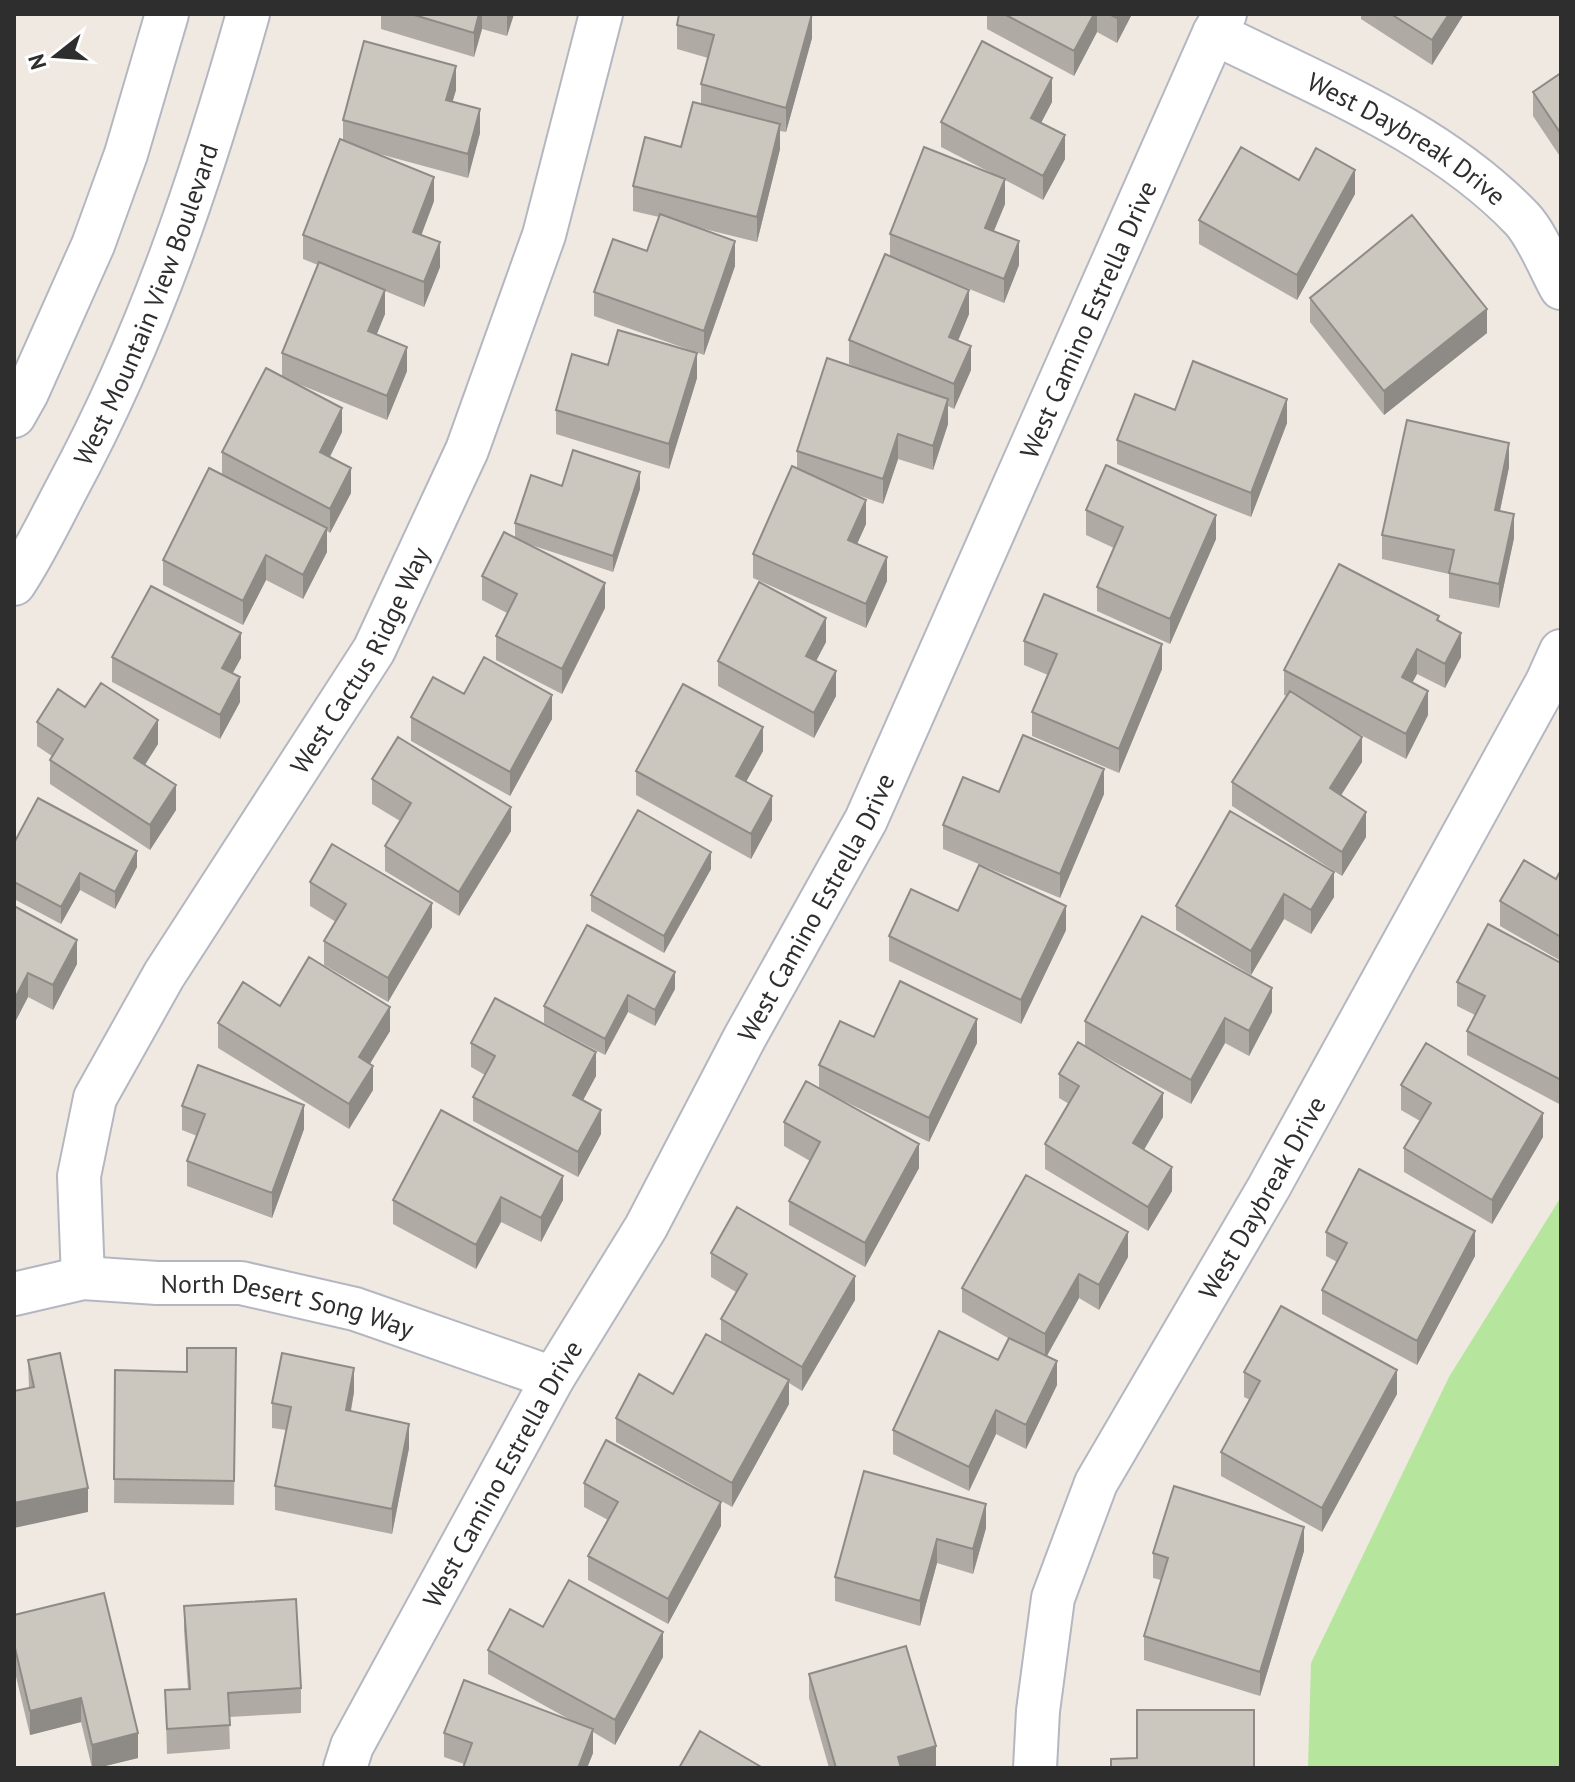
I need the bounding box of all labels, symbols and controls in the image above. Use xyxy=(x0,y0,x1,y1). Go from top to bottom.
north arrow xyxy=(16,16,96,96)
text: N xyxy=(21,51,52,73)
street label: West Daybreak Drive xyxy=(1302,64,1513,212)
street label: West Mountain View Boulevard xyxy=(66,139,225,470)
street label: West Camino Estrella Drive xyxy=(1012,175,1163,463)
street label: West Cactus Ridge Way xyxy=(282,541,436,780)
street label: West Camino Estrella Drive xyxy=(730,768,901,1047)
street label: West Daybreak Drive xyxy=(1191,1090,1332,1305)
street label: North Desert Song Way xyxy=(161,1267,418,1345)
street label: West Camino Estrella Drive xyxy=(415,1334,589,1613)

